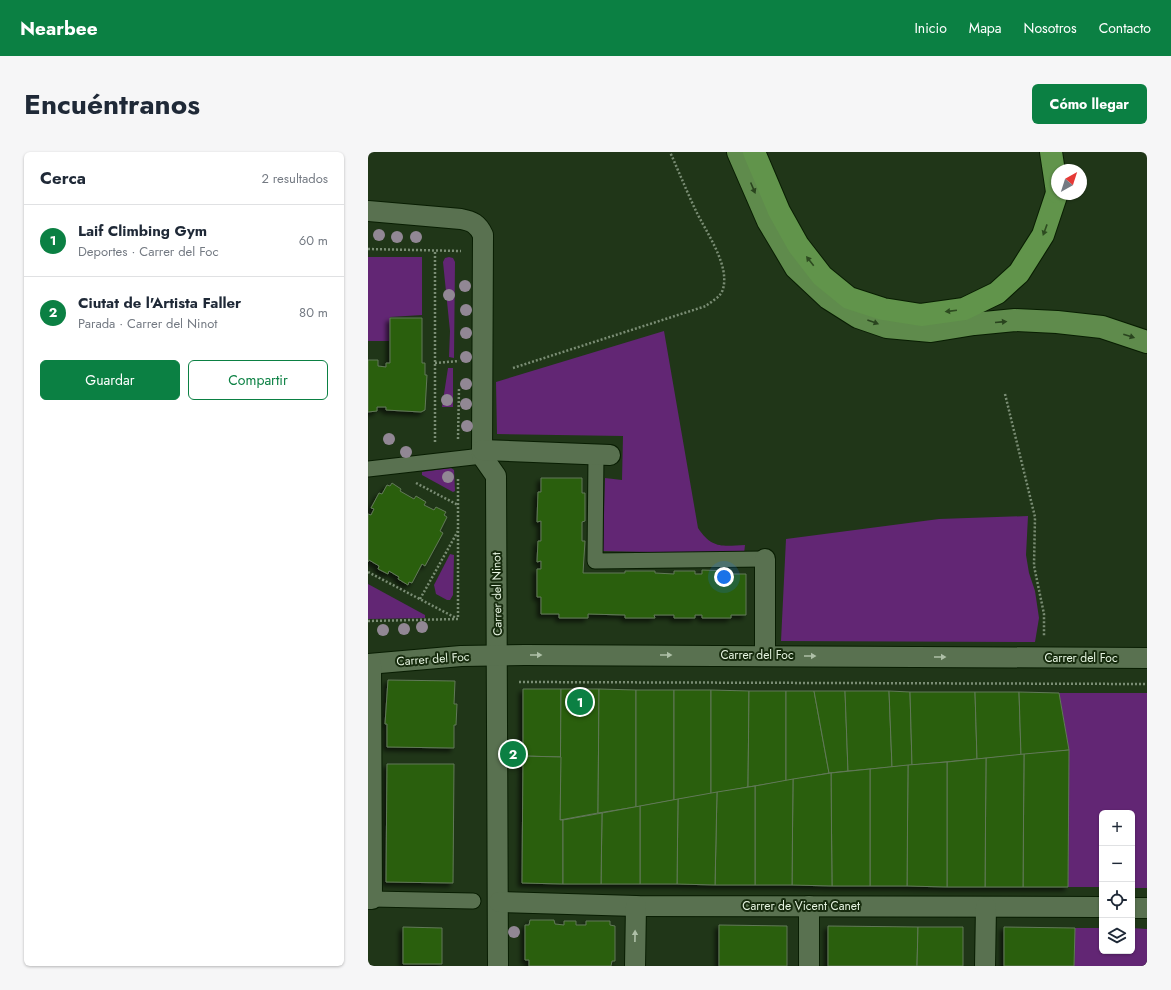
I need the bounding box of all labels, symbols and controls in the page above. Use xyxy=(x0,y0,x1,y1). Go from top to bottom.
text: Nearbee xyxy=(20,15,98,42)
text: Inicio xyxy=(914,18,947,38)
text: Mapa xyxy=(969,18,1002,38)
text: Nosotros xyxy=(1024,18,1077,38)
text: Contacto xyxy=(1099,18,1151,38)
text: Encuéntranos xyxy=(24,84,200,125)
button: Cómo llegar xyxy=(1032,84,1147,124)
north arrow xyxy=(1051,164,1087,200)
text: Cerca xyxy=(40,166,86,190)
text: 2 resultados xyxy=(262,169,328,188)
one-way arrow xyxy=(751,182,757,194)
text: Laif Climbing Gym xyxy=(78,220,207,242)
one-way arrow xyxy=(1041,225,1047,237)
text: 1 xyxy=(50,231,56,250)
text: 60 m xyxy=(299,231,328,250)
text: Deportes · Carrer del Foc xyxy=(78,242,219,261)
one-way arrow xyxy=(806,255,815,266)
text: Ciutat de l'Artista Faller xyxy=(78,292,241,314)
text: 2 xyxy=(49,303,57,322)
text: 80 m xyxy=(299,303,328,322)
one-way arrow xyxy=(945,308,957,314)
text: Parada · Carrer del Ninot xyxy=(78,314,218,333)
one-way arrow xyxy=(995,318,1007,325)
one-way arrow xyxy=(867,319,879,325)
one-way arrow xyxy=(1124,333,1136,339)
button: Guardar xyxy=(40,360,180,400)
button: Compartir xyxy=(188,360,328,400)
street label: Carrer del Ninot xyxy=(487,552,507,636)
your location xyxy=(714,567,734,587)
street label: Carrer del Foc xyxy=(720,646,794,664)
street label: Carrer del Foc xyxy=(396,647,470,671)
street label: Carrer del Foc xyxy=(1044,649,1118,667)
one-way arrow xyxy=(530,652,543,658)
one-way arrow xyxy=(660,652,673,658)
one-way arrow xyxy=(804,653,817,659)
one-way arrow xyxy=(934,654,947,660)
pin: 1 xyxy=(567,687,593,717)
pin: 2 xyxy=(500,739,526,769)
map controls xyxy=(1099,810,1135,954)
button: + xyxy=(1099,810,1135,846)
button: − xyxy=(1099,846,1135,882)
button: locate xyxy=(1099,882,1135,918)
street label: Carrer de Vicent Canet xyxy=(742,897,860,915)
button: layers xyxy=(1099,918,1135,954)
one-way arrow xyxy=(632,930,639,942)

